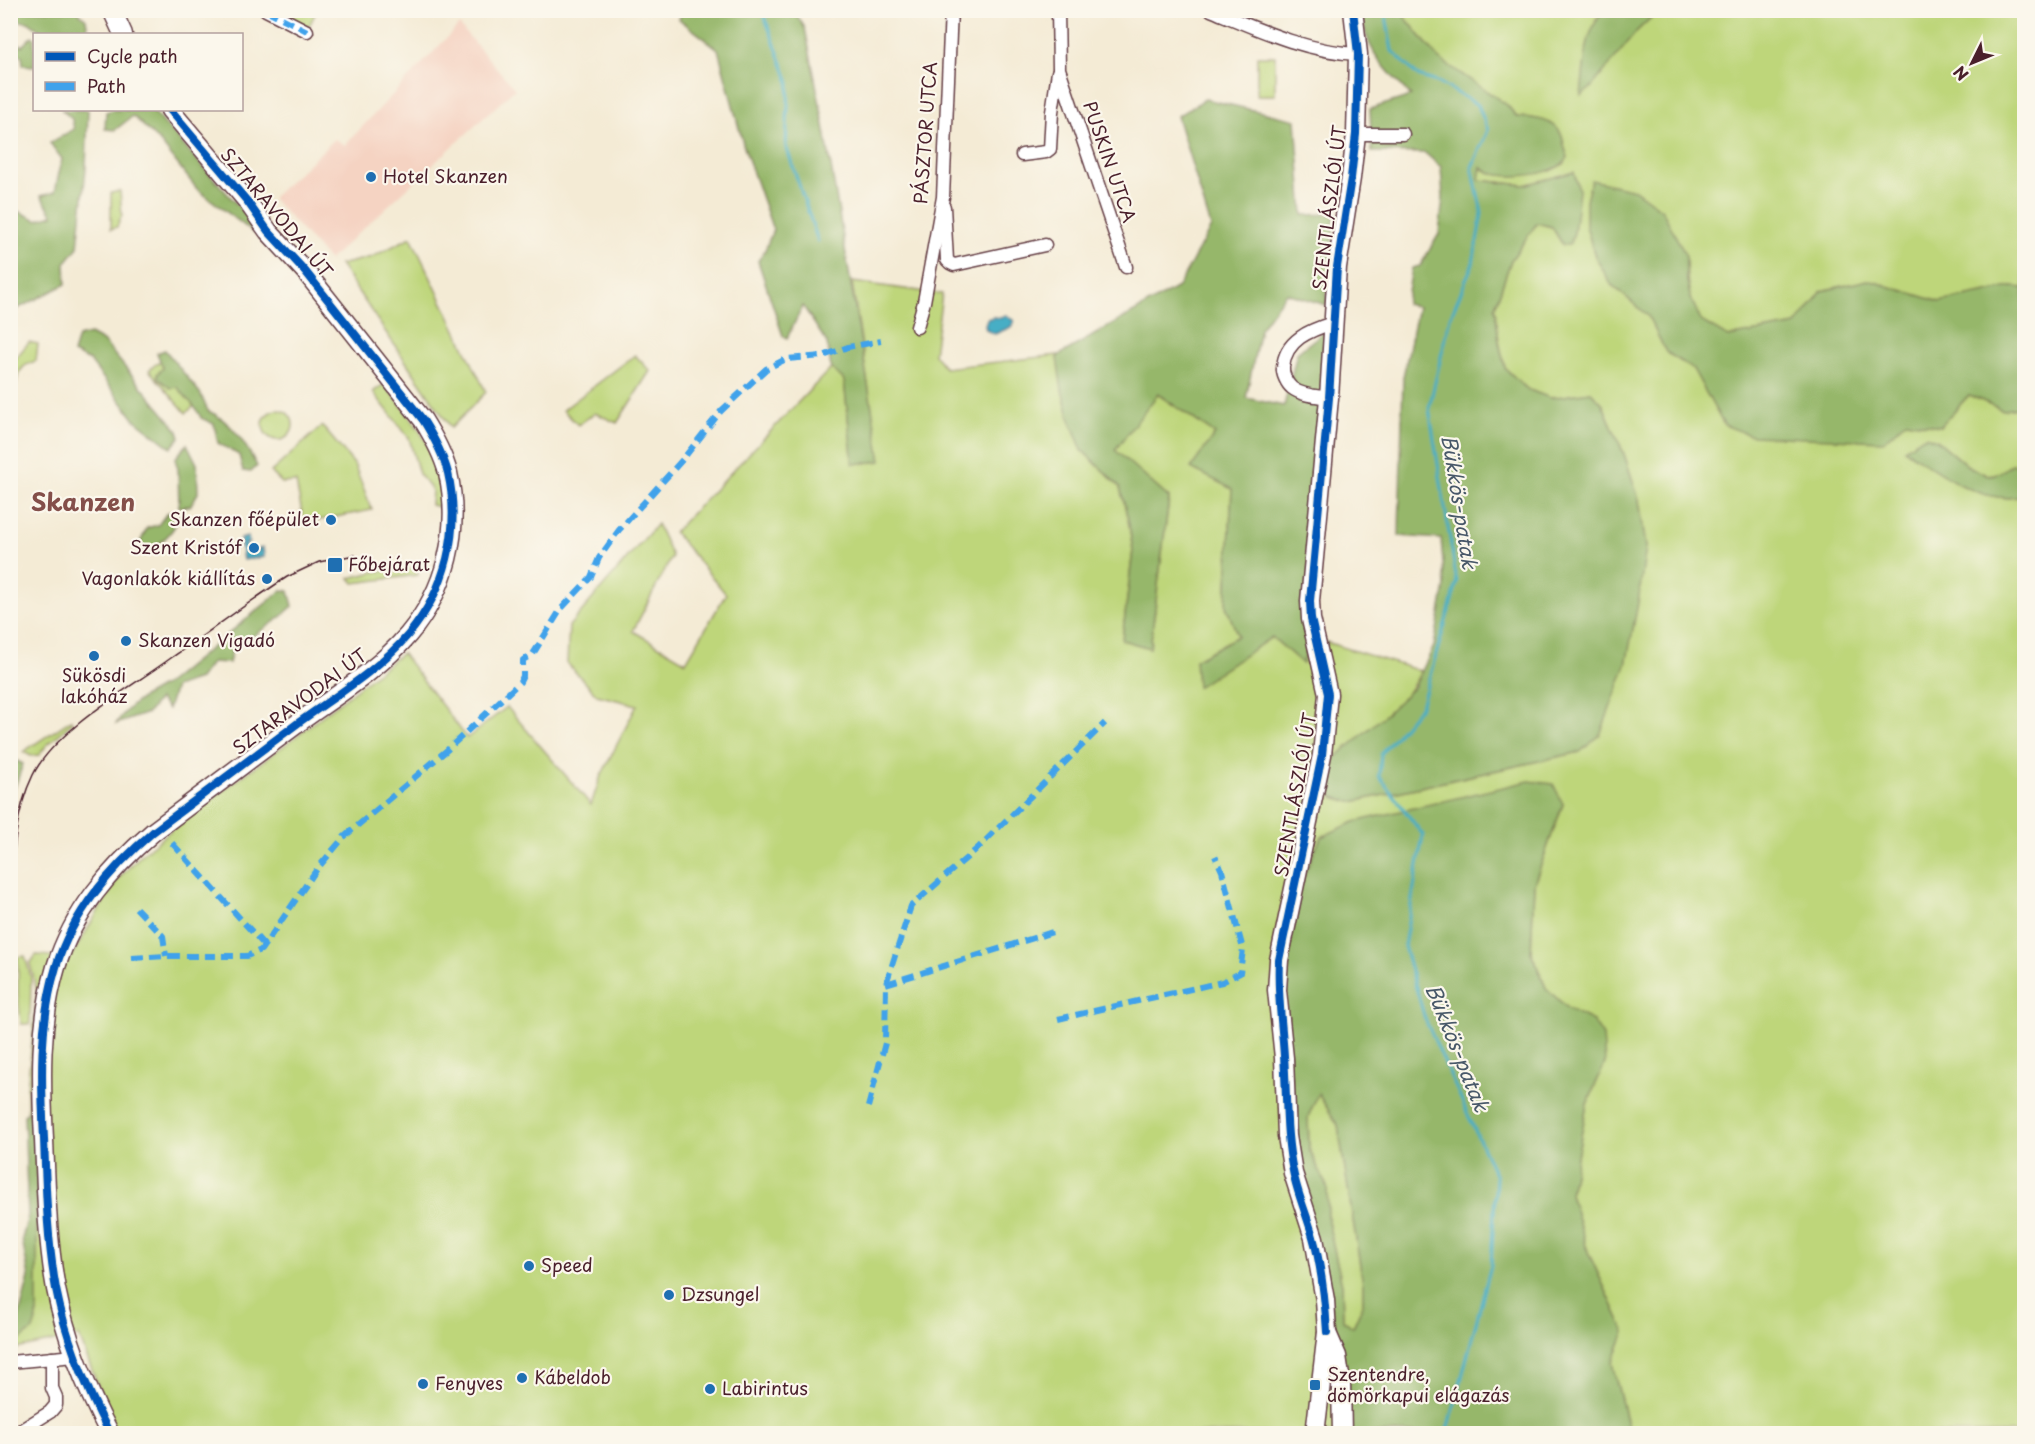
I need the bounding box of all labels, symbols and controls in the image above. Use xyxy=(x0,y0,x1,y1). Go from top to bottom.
legend xyxy=(33,33,243,111)
north arrow xyxy=(1942,33,2002,93)
text: Cycle path xyxy=(87,42,178,69)
street label: PÁSZTOR UTCA xyxy=(906,61,943,205)
text: N xyxy=(1947,61,1973,87)
text: Path xyxy=(87,72,126,99)
street label: PUSKIN UTCA xyxy=(1077,97,1144,226)
street label: SZENTLÁSZLÓI ÚT xyxy=(1305,123,1352,292)
street label: SZTARAVODAI ÚT xyxy=(215,141,340,283)
place label: Hotel Skanzen xyxy=(383,162,508,189)
marker: Hotel Skanzen xyxy=(364,170,378,184)
water label: Bükkös-patak xyxy=(1435,433,1486,572)
district label: Skanzen xyxy=(31,483,135,519)
place label: Skanzen főépület xyxy=(169,505,319,532)
marker: Skanzen főépület xyxy=(324,513,338,527)
place label: Szent Kristóf xyxy=(130,533,244,560)
marker: Szent Kristóf xyxy=(247,541,261,555)
place label: Főbejárat xyxy=(348,550,430,577)
marker: Főbejárat xyxy=(326,556,344,574)
place label: Vagonlakók kiállítás xyxy=(81,564,255,591)
marker: Vagonlakók kiállítás xyxy=(260,572,274,586)
place label: Skanzen Vigadó xyxy=(138,626,275,653)
marker: Skanzen Vigadó xyxy=(119,634,133,648)
street label: SZTARAVODAI ÚT xyxy=(226,641,373,760)
marker: Sükösdi lakóház xyxy=(87,649,101,663)
place label: Sükösdi lakóház xyxy=(60,661,128,709)
street label: SZENTLÁSZLÓI ÚT xyxy=(1267,710,1322,879)
water label: Bükkös-patak xyxy=(1419,979,1497,1117)
place label: Speed xyxy=(541,1251,593,1278)
marker: Speed xyxy=(522,1259,536,1273)
place label: Dzsungel xyxy=(681,1280,759,1307)
marker: Dzsungel xyxy=(662,1288,676,1302)
place label: Szentendre, dömörkapui elágazás xyxy=(1327,1360,1510,1408)
place label: Kábeldob xyxy=(534,1363,611,1390)
place label: Fenyves xyxy=(435,1369,503,1396)
marker: Kábeldob xyxy=(515,1371,529,1385)
place label: Labirintus xyxy=(722,1374,808,1401)
marker: Fenyves xyxy=(416,1377,430,1391)
marker: Szentendre, dömörkapui elágazás xyxy=(1308,1378,1322,1392)
marker: Labirintus xyxy=(703,1382,717,1396)

